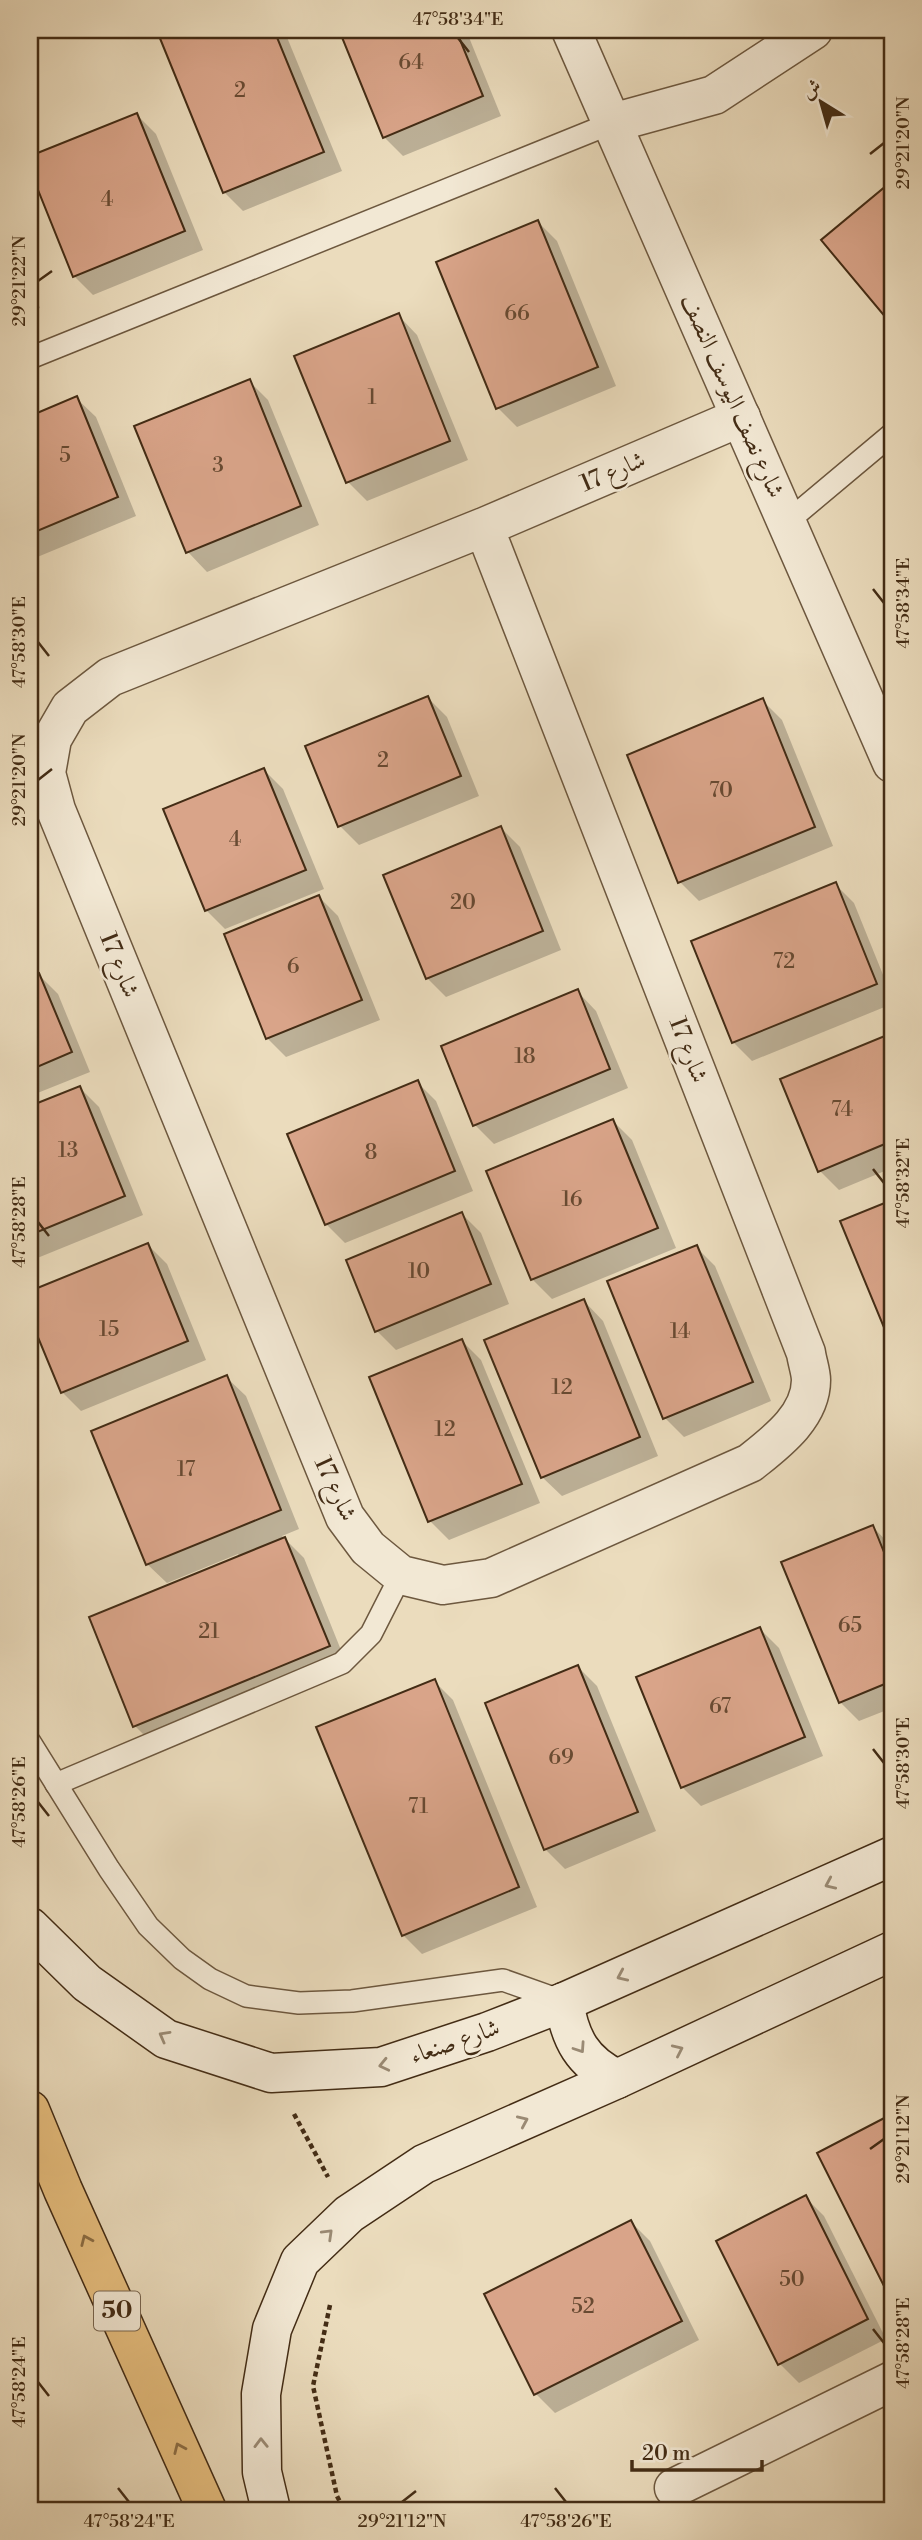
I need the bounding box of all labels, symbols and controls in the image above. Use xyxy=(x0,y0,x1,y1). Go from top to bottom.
text: 47°58'34"E xyxy=(412,8,504,31)
house number: 64 xyxy=(398,50,424,76)
north arrow xyxy=(786,66,856,136)
text: ش xyxy=(797,74,826,104)
house number: 2 xyxy=(234,78,246,104)
text: 29°21'20"N xyxy=(892,96,915,189)
house number: 4 xyxy=(101,187,113,213)
text: 29°21'22"N xyxy=(8,235,31,327)
street label: شارع نصف اليوسف النصف xyxy=(670,289,791,504)
house number: 66 xyxy=(504,301,530,327)
house number: 1 xyxy=(367,385,377,411)
house number: 5 xyxy=(59,443,71,469)
street label: شارع 17 xyxy=(576,445,652,503)
house number: 3 xyxy=(212,453,224,479)
text: 47°58'34"E xyxy=(892,557,915,649)
text: 47°58'30"E xyxy=(8,596,31,688)
text: 29°21'20"N xyxy=(8,733,31,826)
house number: 2 xyxy=(377,748,389,774)
house number: 70 xyxy=(709,778,733,804)
house number: 4 xyxy=(229,827,241,853)
house number: 20 xyxy=(450,890,476,916)
street label: شارع 17 xyxy=(89,928,146,1004)
house number: 72 xyxy=(773,949,795,975)
house number: 6 xyxy=(287,954,300,980)
street label: شارع 17 xyxy=(658,1013,714,1088)
house number: 18 xyxy=(514,1044,536,1070)
house number: 74 xyxy=(831,1097,853,1123)
house number: 13 xyxy=(58,1138,78,1164)
text: 47°58'32"E xyxy=(892,1138,915,1228)
house number: 8 xyxy=(365,1140,377,1166)
text: 47°58'28"E xyxy=(8,1176,31,1268)
house number: 16 xyxy=(561,1187,583,1213)
house number: 10 xyxy=(408,1259,430,1285)
house number: 15 xyxy=(99,1317,119,1343)
house number: 14 xyxy=(670,1319,690,1345)
house number: 12 xyxy=(551,1375,573,1401)
house number: 12 xyxy=(434,1417,456,1443)
street label: شارع 17 xyxy=(303,1452,363,1528)
house number: 17 xyxy=(177,1457,196,1483)
house number: 65 xyxy=(838,1613,862,1639)
house number: 21 xyxy=(198,1619,220,1645)
house number: 67 xyxy=(709,1694,732,1720)
text: 47°58'30"E xyxy=(892,1717,915,1809)
house number: 69 xyxy=(548,1745,574,1771)
text: 47°58'26"E xyxy=(8,1756,31,1848)
house number: 71 xyxy=(408,1794,428,1820)
one-way arrow xyxy=(825,1876,837,1890)
one-way arrow xyxy=(617,1968,629,1982)
street label: شارع صنعاء xyxy=(406,2013,505,2075)
one-way arrow xyxy=(158,2030,171,2044)
one-way arrow xyxy=(572,2040,584,2053)
one-way arrow xyxy=(671,2044,684,2058)
one-way arrow xyxy=(378,2056,390,2071)
text: 29°21'12"N xyxy=(892,2094,915,2183)
one-way arrow xyxy=(516,2115,528,2129)
one-way arrow xyxy=(320,2230,333,2243)
one-way arrow xyxy=(80,2235,94,2248)
house number: 50 xyxy=(779,2267,805,2293)
road number: 50 xyxy=(94,2292,140,2330)
house number: 52 xyxy=(571,2294,595,2320)
text: 47°58'28"E xyxy=(892,2297,915,2389)
text: 47°58'24"E xyxy=(8,2336,31,2428)
scale bar xyxy=(632,2428,761,2472)
one-way arrow xyxy=(254,2437,269,2448)
text: 20 m xyxy=(642,2441,691,2467)
one-way arrow xyxy=(173,2443,187,2455)
text: 47°58'24"E xyxy=(83,2510,175,2533)
text: 29°21'12"N xyxy=(358,2510,447,2533)
text: 47°58'26"E xyxy=(520,2510,612,2533)

